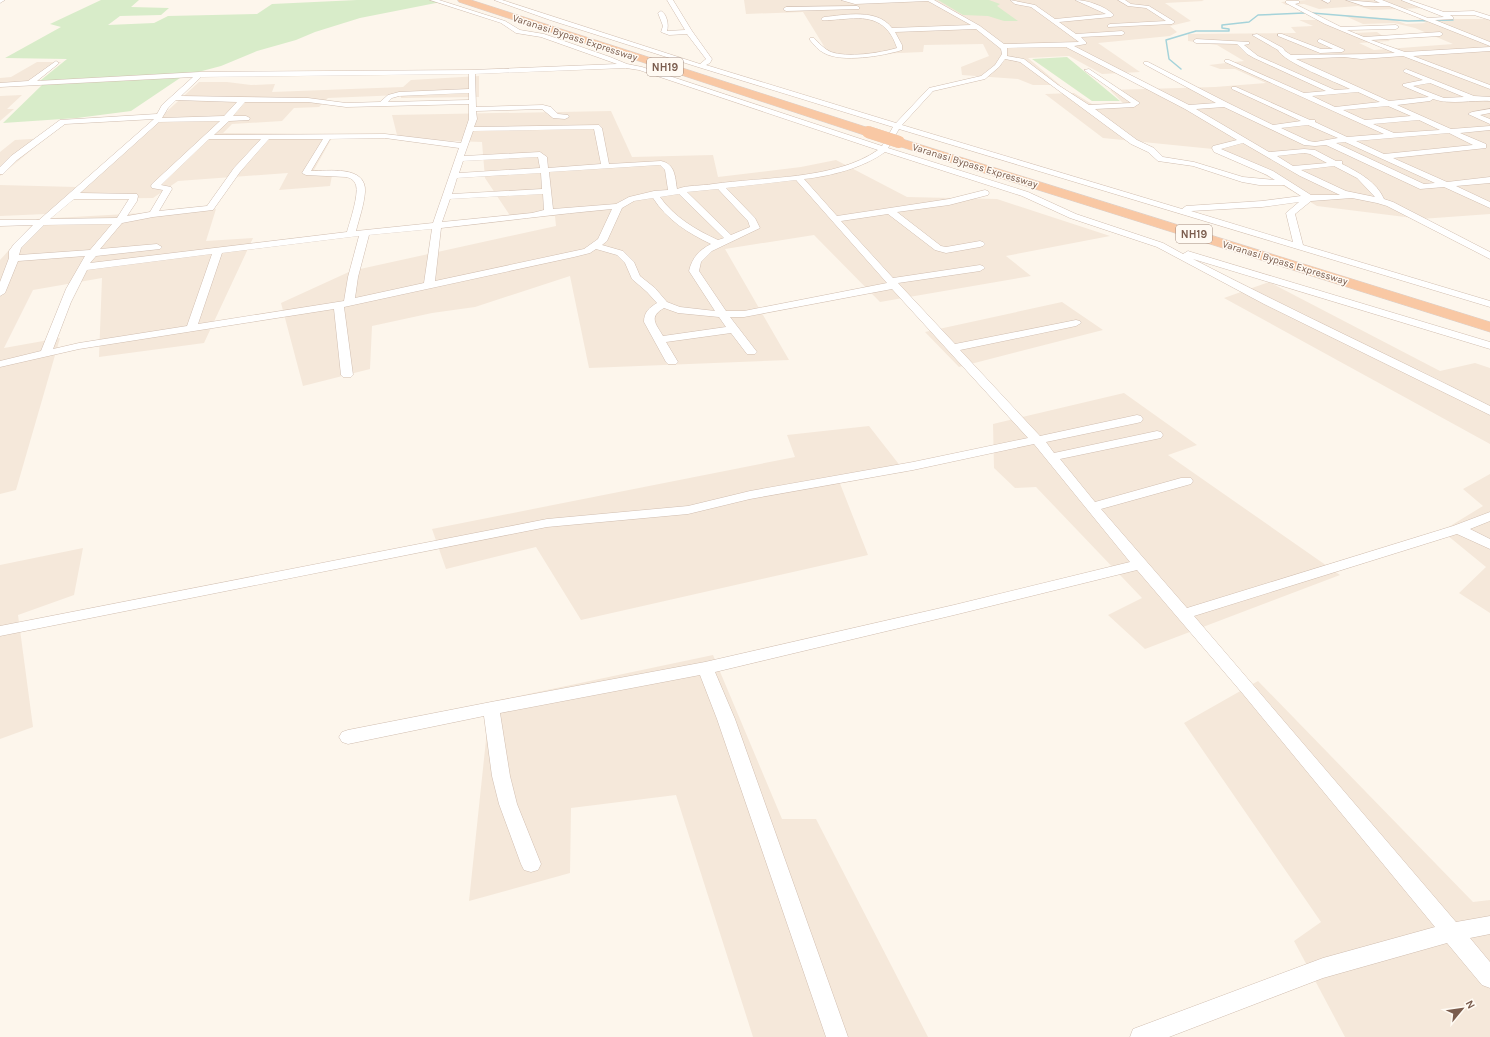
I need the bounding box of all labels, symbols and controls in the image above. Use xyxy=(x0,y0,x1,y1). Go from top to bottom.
street label: Varanasi Bypass Expressway xyxy=(511,12,639,64)
road number: NH19 xyxy=(647,58,683,76)
street label: Varanasi Bypass Expressway xyxy=(911,141,1039,191)
road number: NH19 xyxy=(1176,225,1212,243)
street label: Varanasi Bypass Expressway xyxy=(1221,238,1349,288)
north arrow xyxy=(1442,989,1482,1029)
text: N xyxy=(1463,998,1478,1011)

